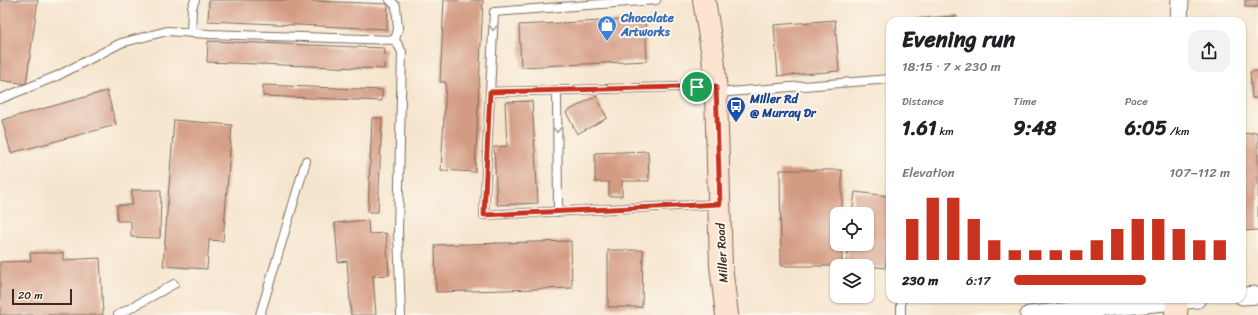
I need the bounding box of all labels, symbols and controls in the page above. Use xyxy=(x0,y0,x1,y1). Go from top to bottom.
place label: Chocolate Artworks xyxy=(620,7,675,43)
shop icon: Chocolate Artworks xyxy=(596,14,618,42)
text: Evening run xyxy=(902,20,1015,59)
one-way arrow xyxy=(489,25,497,31)
button: share xyxy=(1188,30,1230,72)
text: 18:15 · 7 × 230 m xyxy=(902,55,1001,78)
pin xyxy=(680,70,714,104)
icon: arrive xyxy=(686,76,708,98)
place label: Miller Rd @ Murray Dr xyxy=(749,88,817,124)
text: Distance xyxy=(902,92,944,111)
text: Time xyxy=(1013,92,1037,111)
text: Pace xyxy=(1125,92,1148,111)
bus stop icon: Miller Rd @ Murray Dr xyxy=(725,95,747,123)
text: 1.61 xyxy=(902,111,937,146)
text: 9:48 xyxy=(1013,111,1056,146)
text: 6:05 xyxy=(1125,111,1167,146)
text: km xyxy=(937,122,954,141)
text: /km xyxy=(1167,122,1190,141)
one-way arrow xyxy=(553,127,561,133)
text: Elevation xyxy=(902,161,955,184)
text: 107–112 m xyxy=(1169,161,1230,184)
map controls xyxy=(830,207,874,303)
button: locate xyxy=(830,207,874,251)
street label: Miller Road xyxy=(709,221,735,283)
button: layers xyxy=(830,259,874,303)
text: 230 m xyxy=(902,269,938,292)
text: 6:17 xyxy=(966,269,990,292)
text: 20 m xyxy=(18,286,43,305)
scale bar xyxy=(12,287,72,306)

